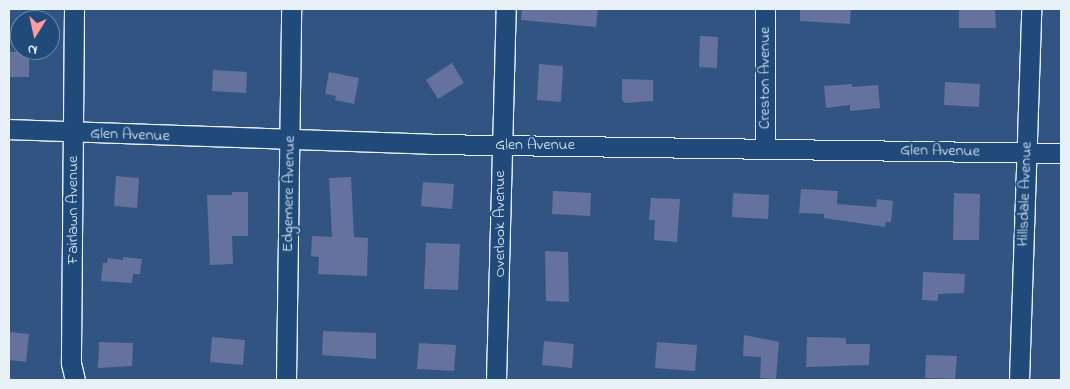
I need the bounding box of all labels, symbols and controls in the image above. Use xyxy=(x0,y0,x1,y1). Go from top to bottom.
north arrow xyxy=(10,10,60,60)
street label: Creston Avenue xyxy=(755,27,775,129)
text: N xyxy=(26,38,39,60)
street label: Glen Avenue xyxy=(90,124,170,146)
street label: Glen Avenue xyxy=(495,135,575,155)
street label: Edgemere Avenue xyxy=(278,136,300,252)
street label: Glen Avenue xyxy=(900,141,980,161)
street label: Hillsdale Avenue xyxy=(1014,141,1036,247)
street label: Fairlawn Avenue xyxy=(63,156,83,264)
street label: Overlook Avenue xyxy=(490,171,510,277)

